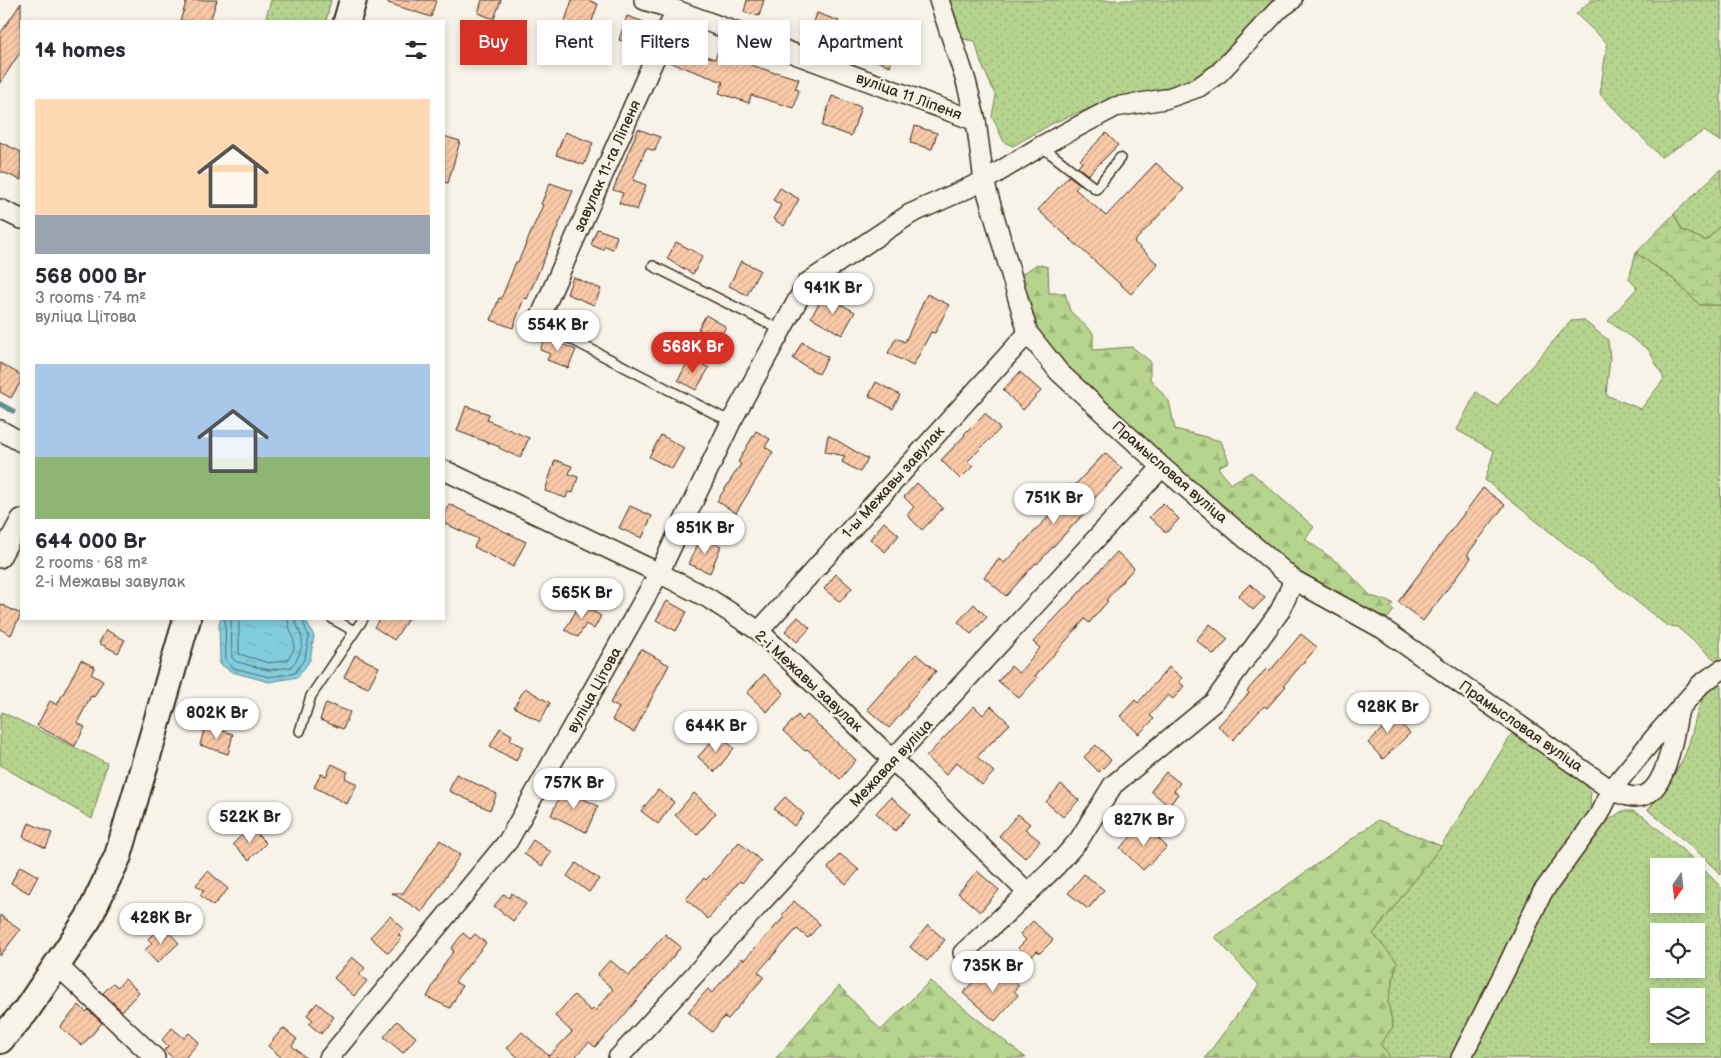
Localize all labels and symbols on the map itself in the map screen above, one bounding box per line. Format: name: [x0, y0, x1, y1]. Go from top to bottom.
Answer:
street label: вуліца 11 Ліпеня: [853, 68, 964, 124]
street label: завулак 11-га Ліпеня: [570, 97, 645, 235]
pin: 941K Br: [787, 272, 879, 315]
pin: 554K Br: [512, 310, 604, 352]
pin: 568K Br: [647, 332, 739, 374]
street label: Прамысловая вуліца: [1108, 417, 1231, 528]
street label: 1-ы Межавы завулак: [838, 422, 949, 543]
pin: 751K Br: [1008, 482, 1100, 525]
pin: 851K Br: [659, 512, 751, 555]
pin: 565K Br: [536, 578, 628, 620]
street label: 2-і Межавы завулак: [751, 626, 867, 736]
street label: вуліца Цітова: [563, 644, 626, 736]
street label: Прамысловая вуліца: [1455, 677, 1586, 776]
pin: 928K Br: [1342, 692, 1434, 734]
pin: 802K Br: [171, 698, 263, 740]
pin: 644K Br: [670, 710, 762, 753]
street label: Межавая вуліца: [846, 715, 937, 811]
pin: 757K Br: [528, 768, 620, 810]
pin: 522K Br: [204, 802, 296, 844]
pin: 827K Br: [1098, 804, 1190, 847]
north arrow: [1650, 858, 1705, 912]
pin: 428K Br: [115, 902, 207, 945]
pin: 735K Br: [947, 950, 1039, 993]

